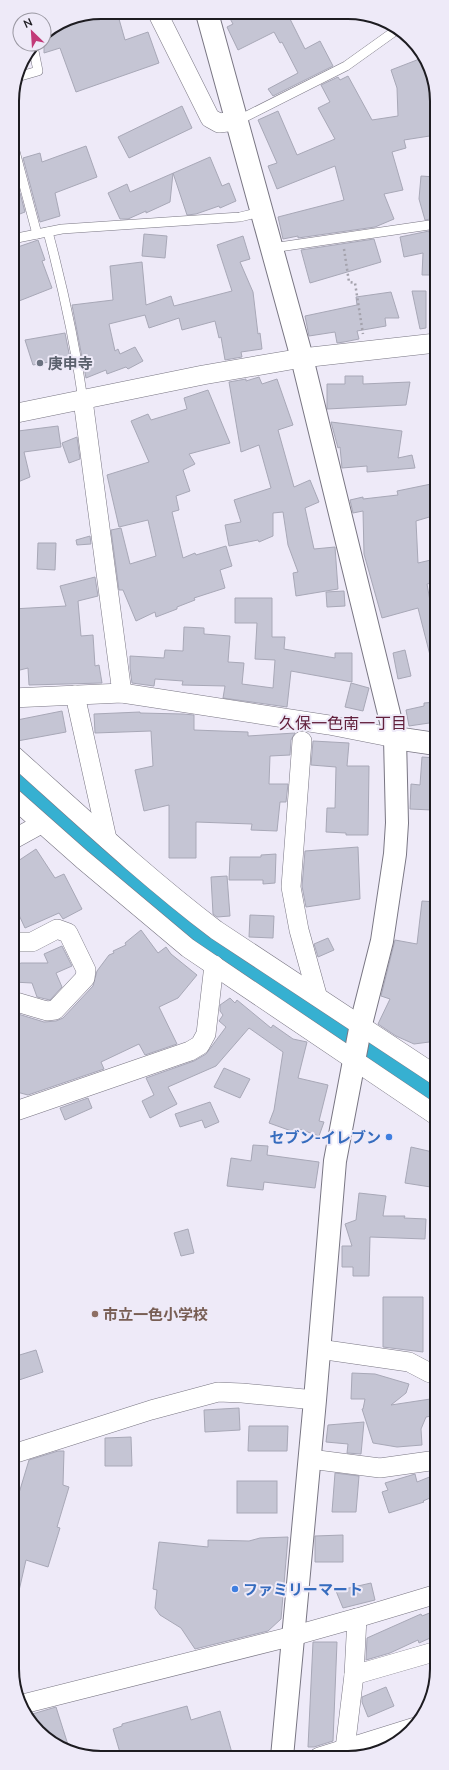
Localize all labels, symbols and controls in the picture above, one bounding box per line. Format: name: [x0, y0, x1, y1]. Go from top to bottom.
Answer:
north arrow: [12, 12, 52, 52]
text: N: [21, 15, 34, 31]
place label: 庚申寺: [48, 354, 93, 373]
marker: 庚申寺: [35, 358, 45, 368]
district label: 久保一色南一丁目: [279, 713, 407, 733]
place label: セブン-イレブン: [269, 1128, 381, 1147]
marker: セブン-イレブン: [384, 1132, 394, 1142]
place label: 市立一色小学校: [103, 1305, 208, 1324]
marker: 市立一色小学校: [90, 1309, 100, 1319]
place label: ファミリーマート: [243, 1580, 363, 1599]
marker: ファミリーマート: [230, 1584, 240, 1594]

